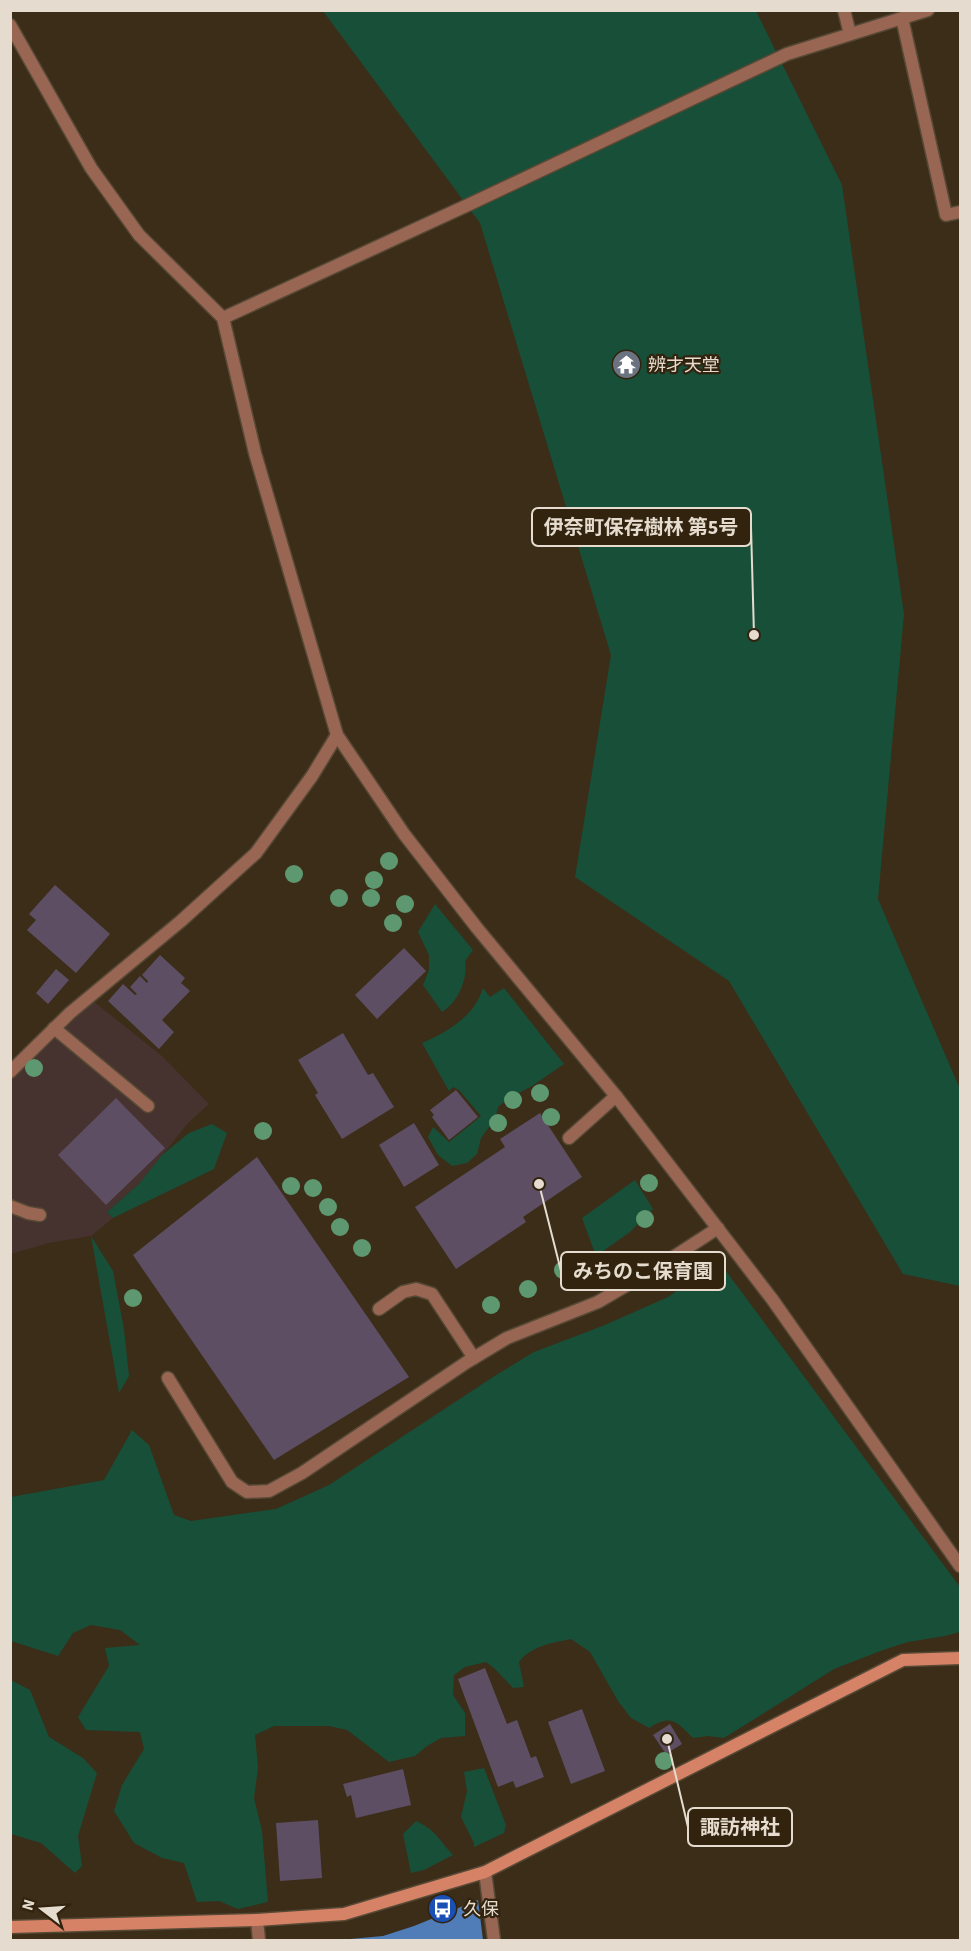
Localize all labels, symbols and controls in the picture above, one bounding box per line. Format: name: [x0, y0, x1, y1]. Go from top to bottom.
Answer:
temple icon: 辨才天堂: [611, 349, 643, 381]
place label: 辨才天堂: [648, 353, 720, 378]
callout: 伊奈町保存樹林 第5号: [532, 508, 751, 546]
text: 伊奈町保存樹林 第5号: [544, 514, 738, 542]
callout: みちのこ保育園: [561, 1252, 725, 1290]
text: みちのこ保育園: [573, 1258, 713, 1286]
callout: 諏訪神社: [688, 1808, 792, 1846]
text: 諏訪神社: [700, 1814, 780, 1842]
north arrow: [12, 1879, 72, 1939]
bus stop icon: 久保: [426, 1893, 458, 1925]
text: N: [17, 1897, 41, 1913]
place label: 久保: [463, 1897, 499, 1922]

